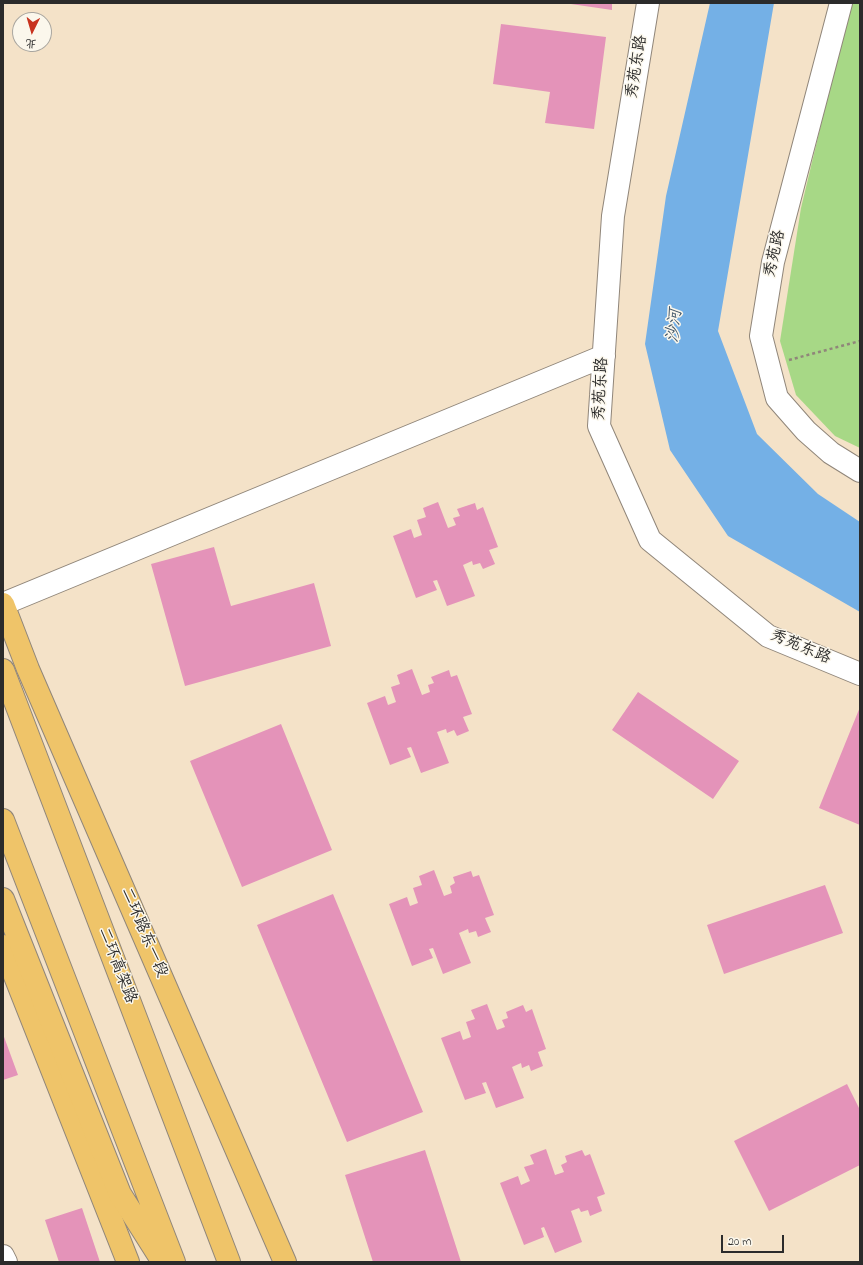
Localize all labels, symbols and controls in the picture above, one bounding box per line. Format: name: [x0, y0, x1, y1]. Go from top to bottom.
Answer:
north arrow: [12, 12, 52, 52]
street label: 秀苑东路: [624, 34, 652, 100]
text: 北: [25, 35, 37, 51]
street label: 秀苑路: [761, 228, 791, 280]
water label: 沙河: [664, 308, 688, 344]
street label: 秀苑东路: [591, 357, 613, 421]
street label: 秀苑东路: [767, 627, 833, 669]
street label: 二环路东一段: [115, 885, 171, 981]
street label: 二环高架路: [93, 925, 139, 1007]
scale bar: [723, 1227, 786, 1253]
text: 20 m: [728, 1233, 751, 1251]

